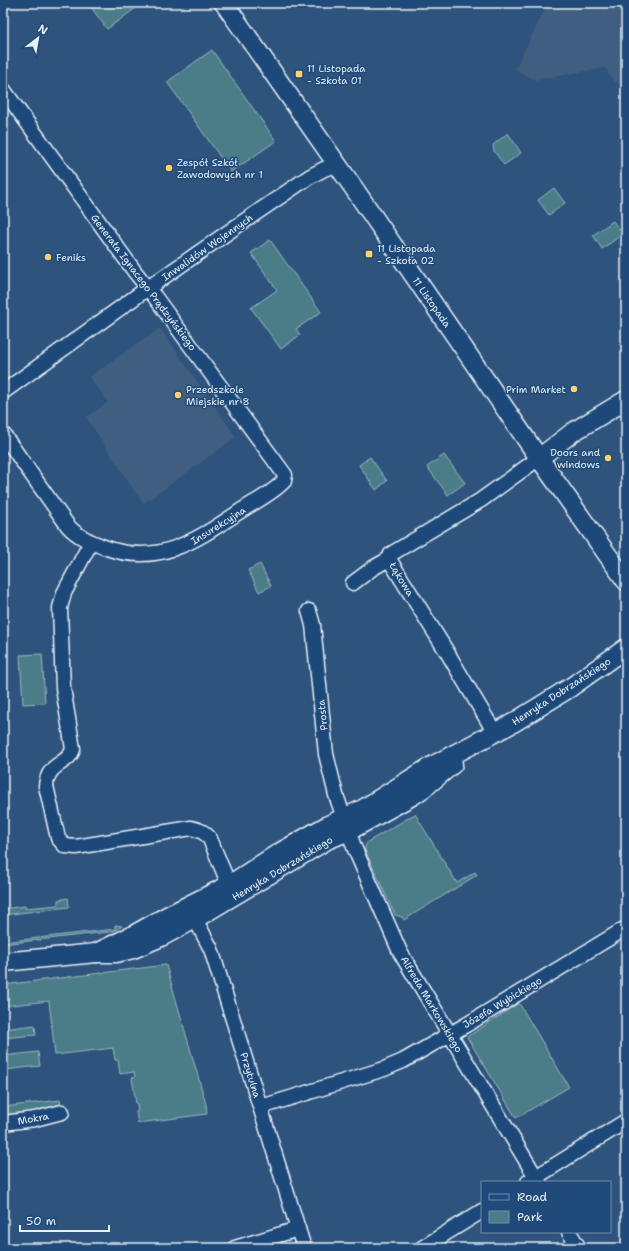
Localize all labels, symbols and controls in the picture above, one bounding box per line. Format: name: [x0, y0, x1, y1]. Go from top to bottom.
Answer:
north arrow: [18, 18, 58, 58]
text: N: [35, 21, 51, 39]
place label: 11 Listopada - Szkoła 01: [307, 62, 366, 87]
marker: 11 Listopada - Szkoła 01: [294, 69, 304, 79]
place label: Zespół Szkół Zawodowych nr 1: [177, 156, 263, 181]
marker: Zespół Szkół Zawodowych nr 1: [164, 163, 174, 173]
street label: Inwalidów Wojennych: [159, 211, 255, 284]
street label: Generała Ignacego Prądzyńskiego: [88, 212, 199, 353]
place label: 11 Listopada - Szkoła 02: [377, 242, 436, 267]
marker: 11 Listopada - Szkoła 02: [364, 249, 374, 259]
place label: Feniks: [56, 251, 86, 264]
marker: Feniks: [43, 252, 53, 262]
street label: 11 Listopada: [409, 275, 454, 331]
place label: Przedszkole Miejskie nr 8: [186, 383, 250, 408]
place label: Prim Market: [506, 383, 566, 396]
marker: Prim Market: [569, 384, 579, 394]
marker: Przedszkole Miejskie nr 8: [173, 390, 183, 400]
place label: Doors and windows: [550, 446, 601, 471]
marker: Doors and windows: [603, 453, 613, 463]
street label: Insurekcyjna: [188, 503, 249, 547]
street label: Łąkowa: [386, 559, 417, 599]
street label: Henryka Dobrzańskiego: [509, 655, 613, 728]
street label: Prosta: [314, 698, 331, 731]
street label: Henryka Dobrzańskiego: [229, 833, 335, 904]
street label: Alfreda Markowskiego: [398, 954, 465, 1055]
street label: Józefa Wybickiego: [460, 974, 544, 1031]
street label: Przytulna: [237, 1051, 264, 1100]
street label: Mokra: [17, 1109, 50, 1128]
legend: [481, 1181, 611, 1233]
text: Road: [517, 1189, 548, 1205]
scale bar: [20, 1207, 109, 1233]
text: Park: [517, 1209, 543, 1225]
text: 50 m: [26, 1213, 56, 1229]

